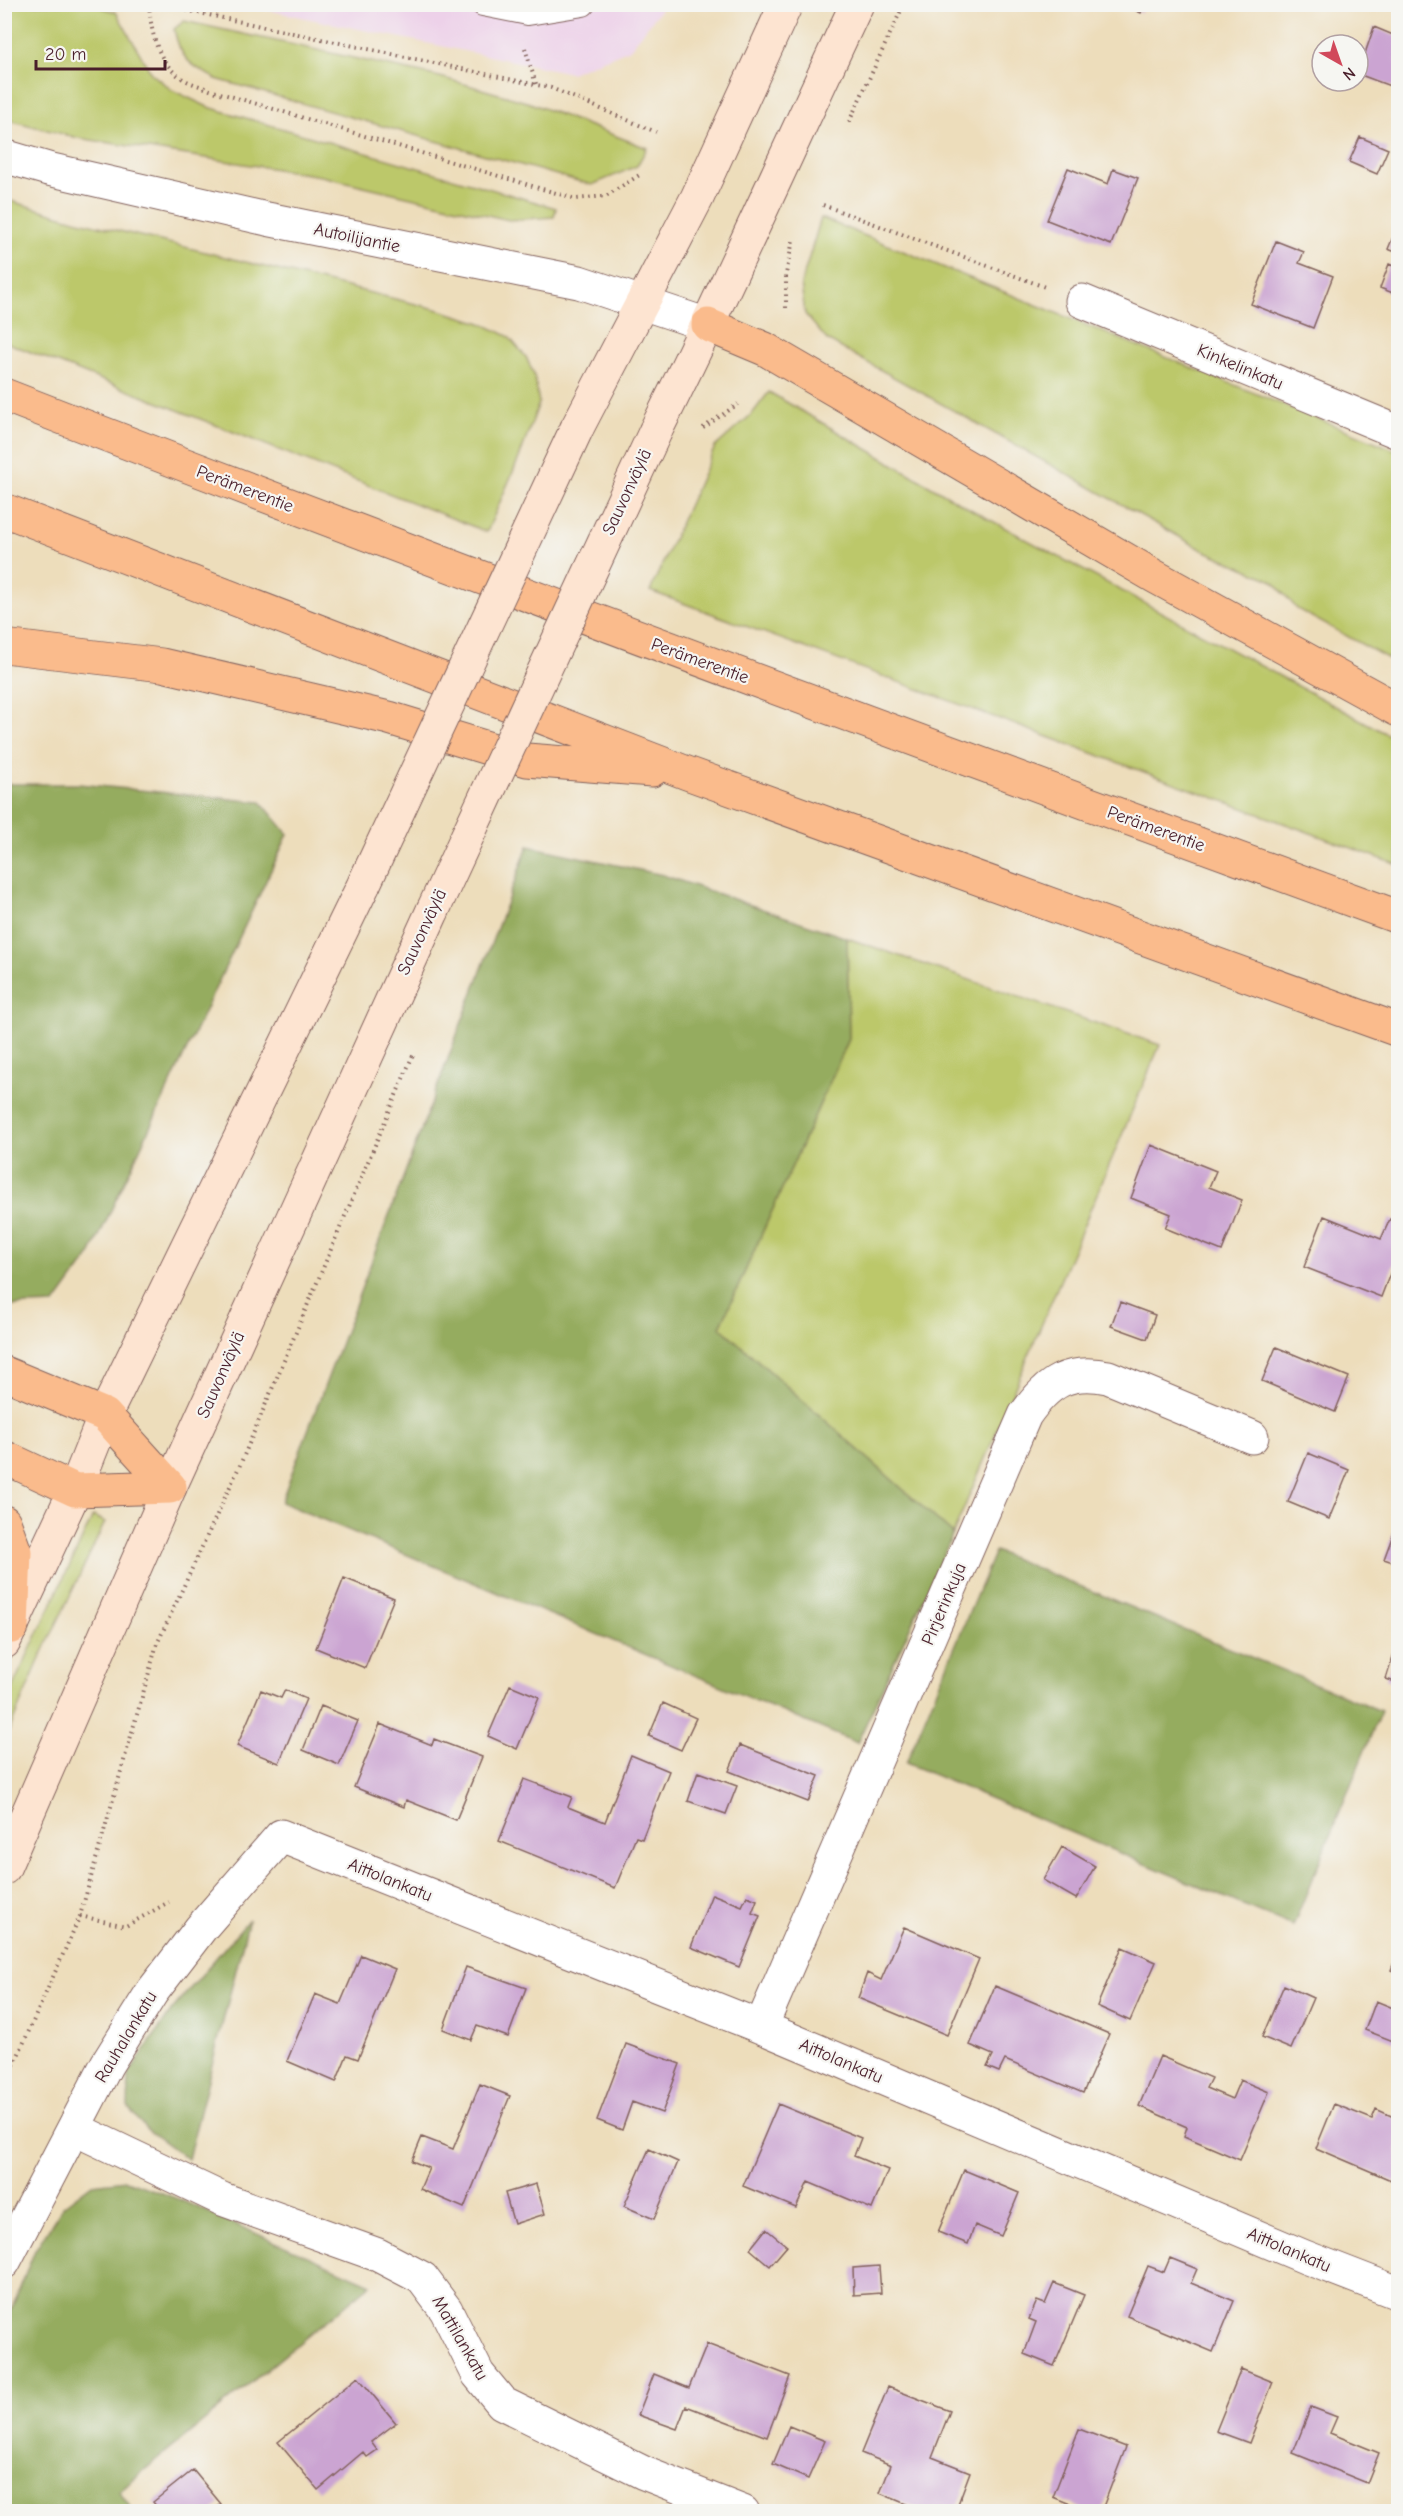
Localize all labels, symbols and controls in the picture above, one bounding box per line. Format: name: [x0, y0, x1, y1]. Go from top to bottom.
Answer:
scale bar: [36, 33, 165, 71]
north arrow: [1310, 33, 1370, 93]
text: 20 m: [45, 44, 86, 65]
text: N: [1339, 63, 1359, 84]
street label: Autoilijantie: [312, 219, 402, 257]
street label: Kinkelinkatu: [1194, 339, 1286, 395]
street label: Sauvonväylä: [598, 446, 656, 538]
street label: Perämerentie: [194, 461, 296, 517]
street label: Perämerentie: [648, 634, 752, 688]
street label: Perämerentie: [1104, 802, 1208, 856]
street label: Sauvonväylä: [393, 886, 451, 978]
street label: Sauvonväylä: [193, 1328, 249, 1422]
street label: Pirjerinkuja: [917, 1560, 971, 1648]
street label: Aittolankatu: [345, 1854, 435, 1906]
street label: Rauhalankatu: [90, 1987, 162, 2087]
street label: Aittolankatu: [796, 2034, 886, 2088]
street label: Aittolankatu: [1244, 2223, 1334, 2277]
street label: Mattilankatu: [427, 2292, 493, 2384]

